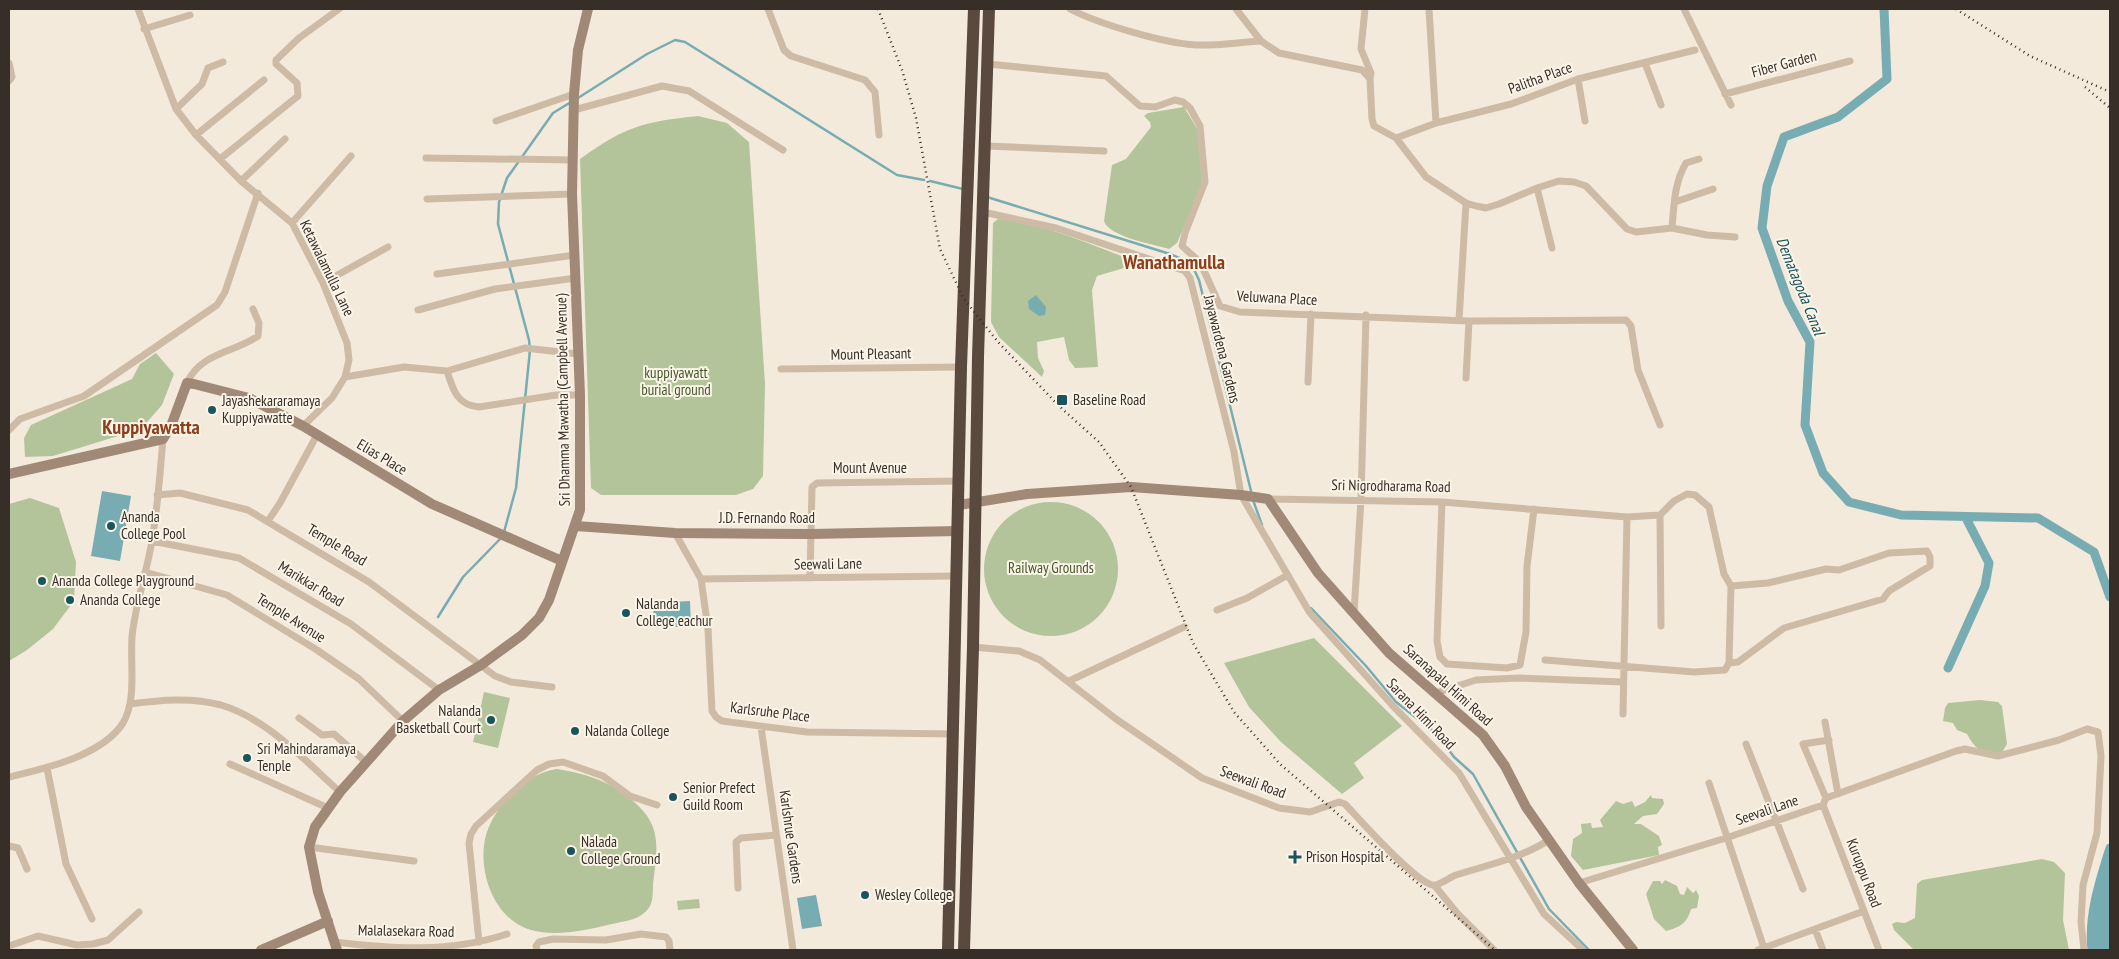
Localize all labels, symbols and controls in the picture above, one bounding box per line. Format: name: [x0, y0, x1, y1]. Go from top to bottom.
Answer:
street label: Fiber Garden: [1749, 46, 1818, 81]
street label: Palitha Place: [1505, 57, 1574, 98]
street label: Ketawalamulla Lane: [296, 217, 359, 319]
water label: Dematagoda Canal: [1772, 234, 1830, 339]
district label: Wanathamulla: [1122, 249, 1225, 275]
street label: Veluwana Place: [1235, 286, 1318, 309]
street label: Jayawardena Gardens: [1200, 292, 1245, 405]
street label: Sri Dhamma Mawatha (Campbell Avenue): [551, 293, 574, 507]
street label: Mount Pleasant: [830, 343, 911, 364]
park label: kuppiyawatt burial ground: [641, 363, 711, 399]
place label: Baseline Road: [1073, 390, 1146, 409]
place label: Jayashekararamaya Kuppiyawatte: [221, 391, 321, 427]
marker: Baseline Road: [1055, 393, 1069, 407]
marker: Jayashekararamaya Kuppiyawatte: [206, 404, 218, 416]
district label: Kuppiyawatta: [102, 414, 200, 440]
street label: Elias Place: [354, 434, 411, 479]
street label: Mount Avenue: [833, 458, 907, 477]
street label: Sri Nigrodharama Road: [1331, 475, 1451, 496]
place label: Ananda College Pool: [121, 507, 186, 543]
street label: J.D. Fernando Road: [718, 508, 815, 527]
street label: Temple Road: [304, 519, 370, 570]
marker: Ananda College Pool: [105, 520, 117, 532]
street label: Seewali Lane: [794, 553, 862, 574]
street label: Marikkar Road: [275, 557, 348, 611]
park label: Railway Grounds: [1008, 558, 1094, 577]
place label: Ananda College Playground: [52, 571, 194, 590]
marker: Ananda College Playground: [36, 575, 48, 587]
street label: Temple Avenue: [253, 589, 329, 646]
place label: Ananda College: [80, 590, 161, 609]
marker: Ananda College: [64, 594, 76, 606]
place label: Nalanda College eachur: [636, 594, 713, 630]
marker: Nalanda College eachur: [620, 607, 632, 619]
street label: Saranapala Himi Road: [1400, 640, 1497, 730]
street label: Sarana Himi Road: [1383, 674, 1460, 753]
street label: Karlsruhe Place: [729, 697, 811, 726]
place label: Nalanda Basketball Court: [396, 701, 481, 737]
marker: Nalanda Basketball Court: [485, 714, 497, 726]
place label: Nalanda College: [585, 721, 670, 740]
marker: Nalanda College: [569, 725, 581, 737]
place label: Sri Mahindaramaya Tenple: [257, 739, 356, 775]
marker: Sri Mahindaramaya Tenple: [241, 752, 253, 764]
street label: Seewali Road: [1218, 761, 1289, 802]
place label: Senior Prefect Guild Room: [683, 778, 755, 814]
street label: Karlshrue Gardens: [776, 789, 807, 885]
street label: Seevali Lane: [1733, 790, 1801, 829]
marker: Senior Prefect Guild Room: [667, 791, 679, 803]
place label: Nalada College Ground: [581, 832, 660, 868]
street label: Kuruppu Road: [1843, 836, 1886, 910]
marker: Nalada College Ground: [565, 845, 577, 857]
place label: Prison Hospital: [1306, 847, 1385, 866]
marker: Prison Hospital: [1288, 850, 1302, 864]
place label: Wesley College: [875, 885, 952, 904]
marker: Wesley College: [859, 889, 871, 901]
street label: Malalasekara Road: [358, 920, 454, 941]

